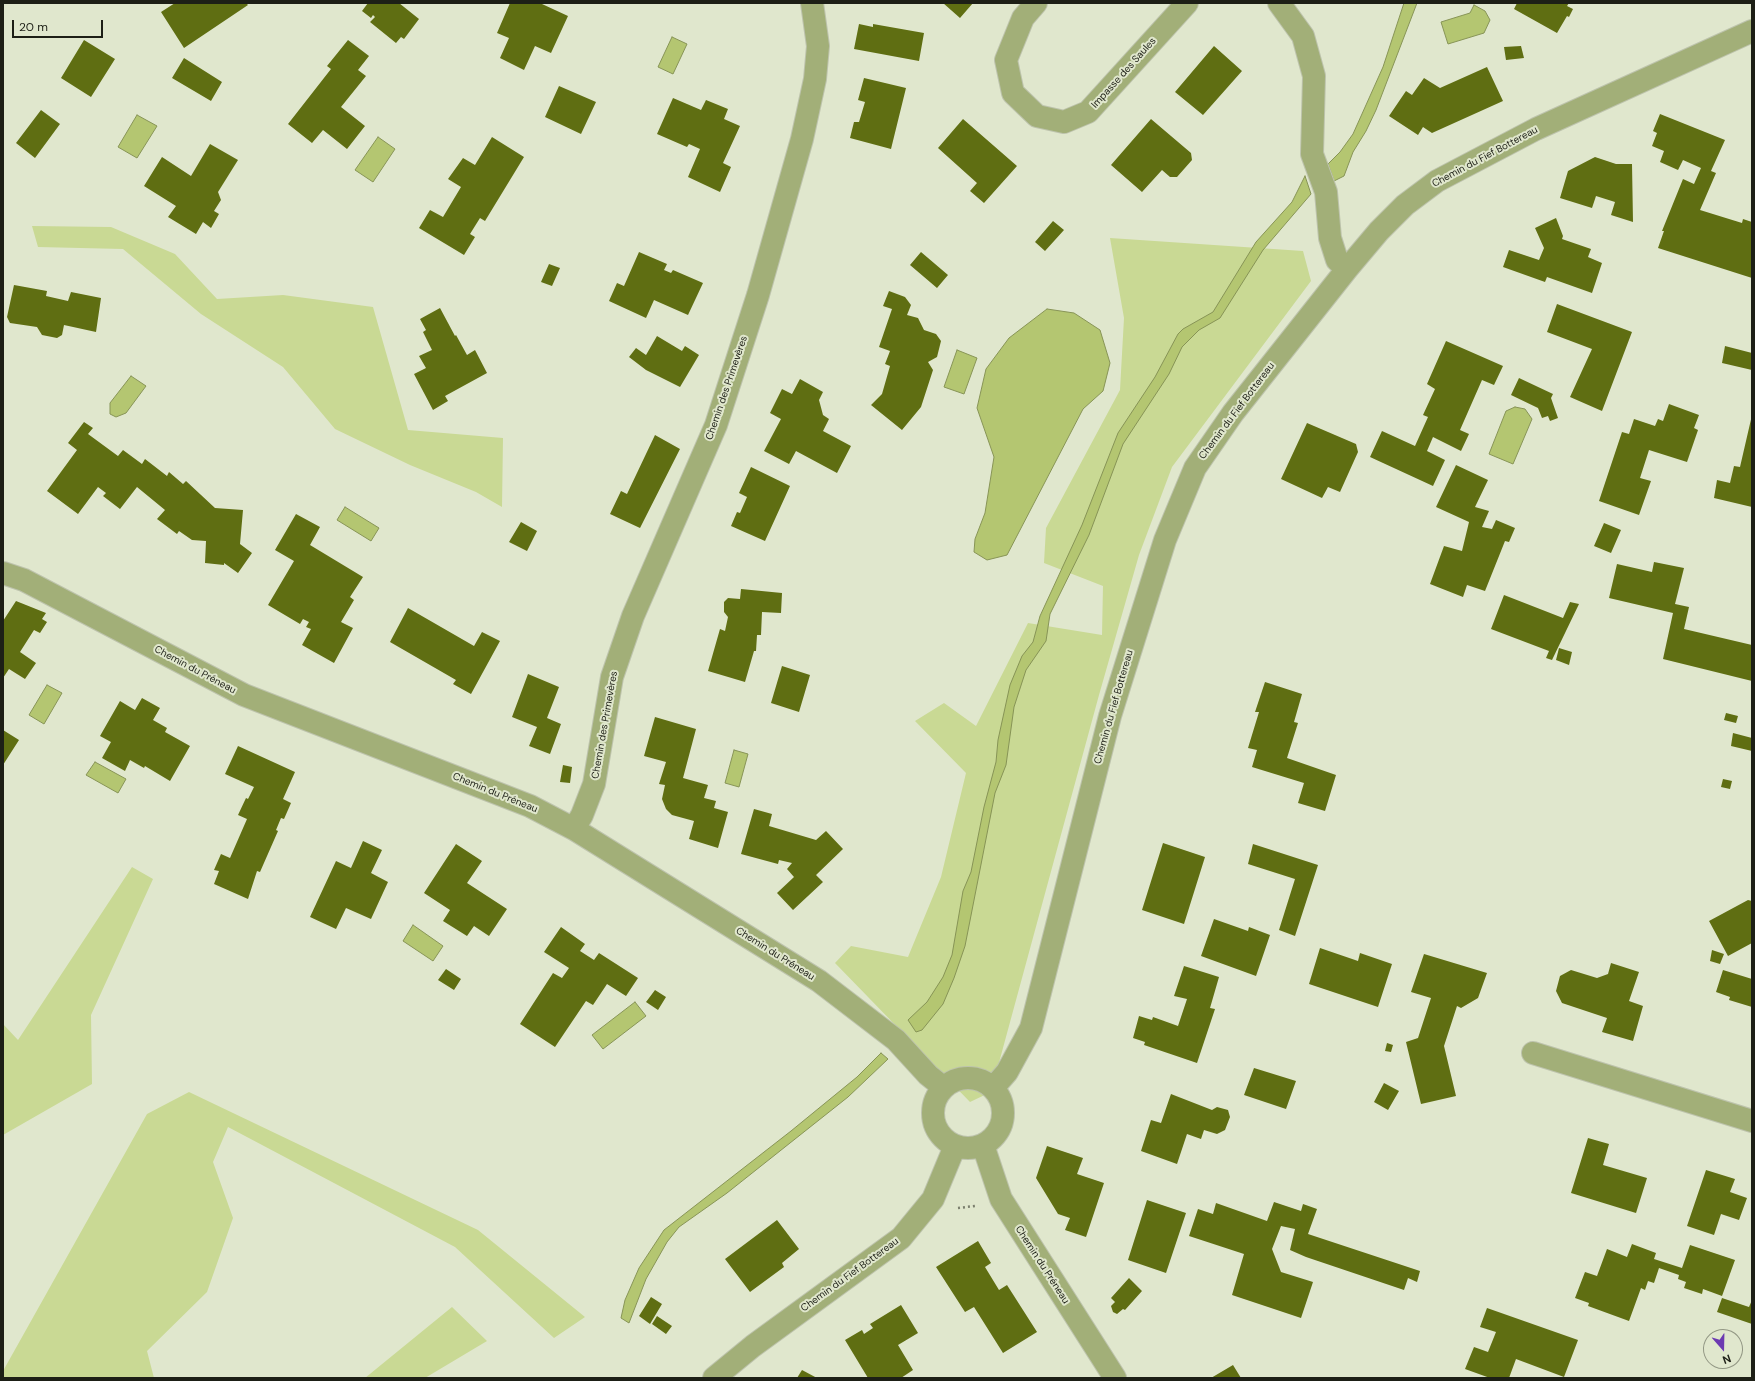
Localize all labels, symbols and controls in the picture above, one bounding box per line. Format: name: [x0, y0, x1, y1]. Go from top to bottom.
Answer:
scale bar: [14, 12, 105, 38]
text: 20 m: [19, 19, 48, 35]
street label: Impasse des Saules: [1089, 35, 1159, 111]
street label: Chemin du Fief Bottereau: [1430, 124, 1540, 190]
street label: Chemin des Primevères: [704, 334, 750, 442]
street label: Chemin du Fief Bottereau: [1197, 360, 1277, 462]
street label: Chemin du Préneau: [152, 643, 238, 697]
street label: Chemin du Fief Bottereau: [1092, 649, 1136, 765]
street label: Chemin des Primevères: [590, 670, 620, 780]
street label: Chemin du Préneau: [451, 770, 539, 816]
street label: Chemin du Préneau: [733, 925, 817, 983]
street label: Chemin du Préneau: [1012, 1224, 1072, 1306]
street label: Chemin du Fief Bottereau: [799, 1235, 901, 1315]
north arrow: [1703, 1329, 1743, 1369]
text: N: [1721, 1351, 1733, 1367]

